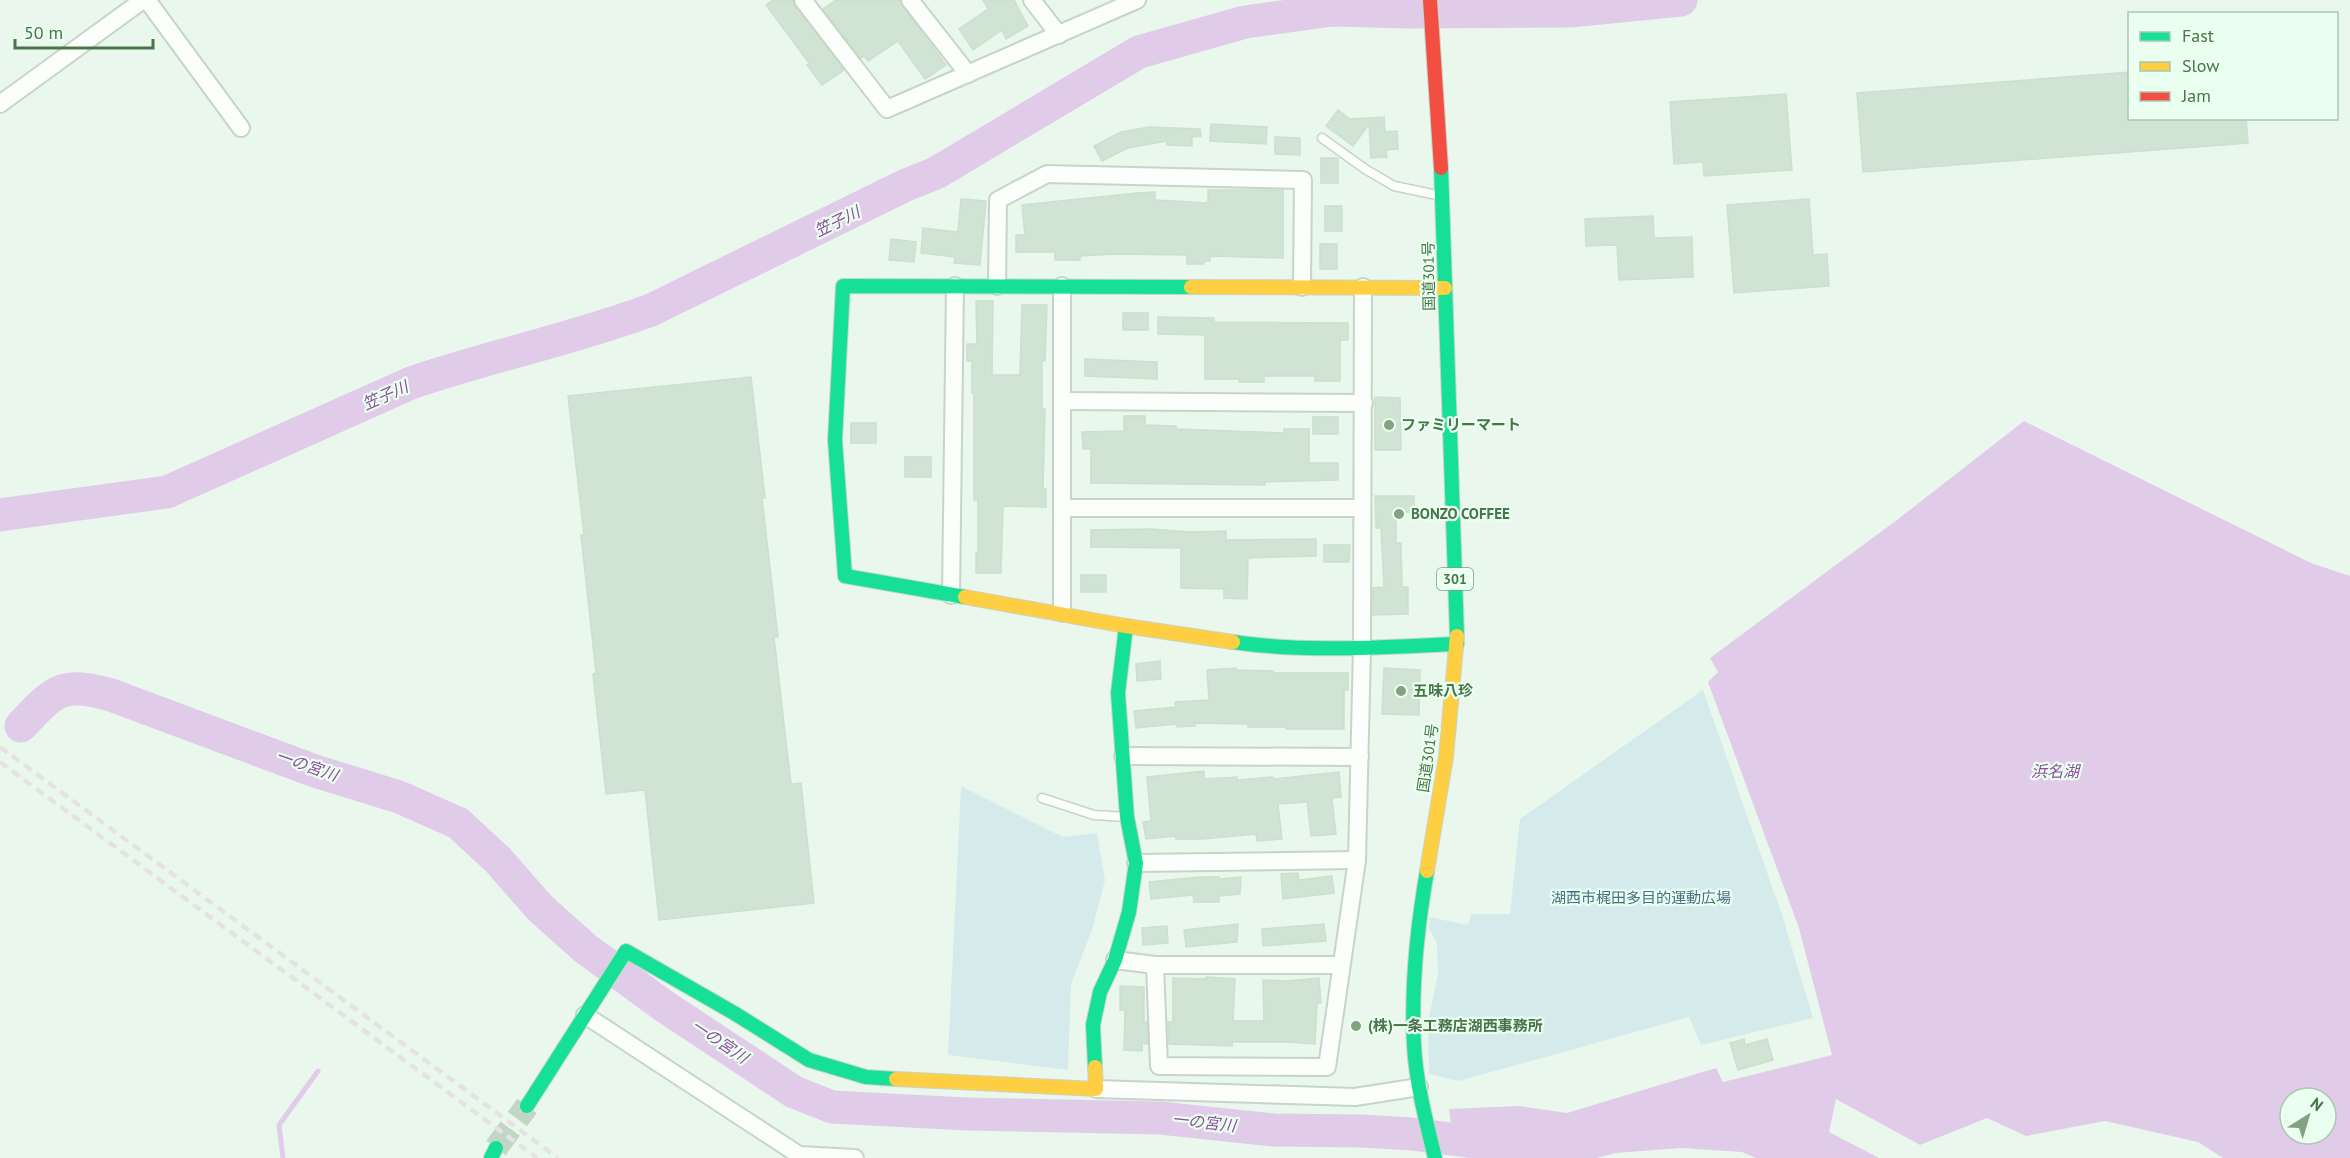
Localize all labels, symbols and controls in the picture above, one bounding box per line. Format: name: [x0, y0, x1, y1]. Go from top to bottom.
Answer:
scale bar: [15, 12, 153, 50]
legend: [2128, 12, 2338, 120]
text: 50 m: [24, 21, 63, 44]
text: Fast: [2182, 24, 2214, 47]
text: Slow: [2182, 54, 2220, 77]
text: Jam: [2181, 84, 2211, 107]
water label: 笠子川: [811, 201, 865, 241]
street label: 国道301号: [1418, 241, 1439, 311]
water label: 笠子川: [359, 375, 413, 414]
place label: ファミリーマート: [1401, 415, 1521, 434]
marker: ファミリーマート: [1382, 418, 1396, 432]
place label: BONZO COFFEE: [1411, 504, 1510, 523]
marker: BONZO COFFEE: [1392, 507, 1406, 521]
road number: 301: [1437, 568, 1473, 590]
place label: 五味八珍: [1413, 681, 1473, 700]
marker: 五味八珍: [1394, 684, 1408, 698]
street label: 国道301号: [1413, 722, 1442, 794]
water label: 一の宮川: [273, 745, 342, 786]
water label: 浜名湖: [2031, 761, 2082, 781]
park label: 湖西市梶田多目的運動広場: [1551, 888, 1731, 907]
water label: 一の宮川: [688, 1015, 754, 1068]
place label: (株)一条工務店湖西事務所: [1368, 1016, 1543, 1035]
marker: (株)一条工務店湖西事務所: [1349, 1019, 1363, 1033]
north arrow: [2278, 1086, 2338, 1146]
text: N: [2307, 1093, 2327, 1115]
water label: 一の宮川: [1171, 1109, 1239, 1135]

